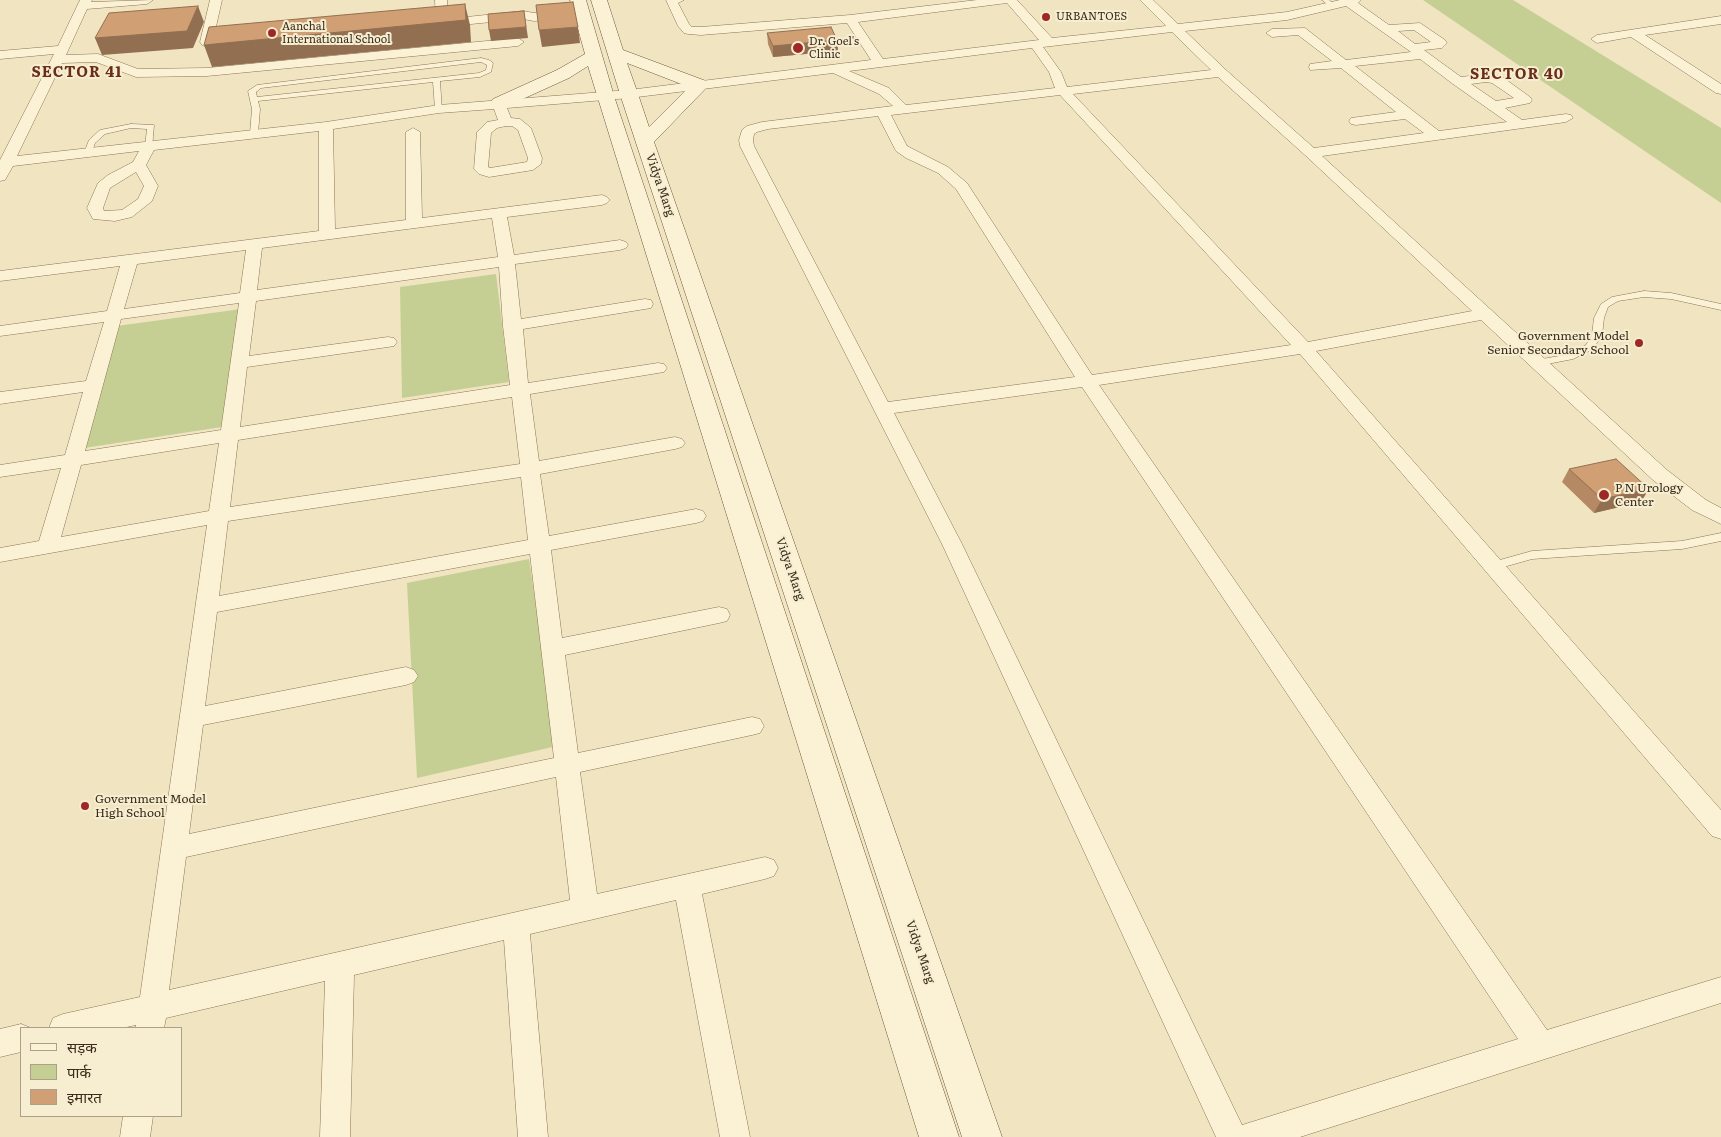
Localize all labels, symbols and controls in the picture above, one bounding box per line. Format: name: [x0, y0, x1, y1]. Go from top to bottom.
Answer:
place label: URBANTOES: [1056, 10, 1127, 24]
marker: URBANTOES: [1040, 11, 1052, 23]
place label: Aanchal International School: [282, 20, 391, 46]
marker: Aanchal International School: [266, 27, 278, 39]
place label: Dr. Goel's Clinic: [809, 35, 859, 61]
marker: Dr. Goel's Clinic: [791, 41, 805, 55]
district label: SECTOR 41: [30, 64, 124, 82]
district label: SECTOR 40: [1469, 66, 1565, 84]
street label: Vidya Marg: [642, 152, 678, 218]
place label: Government Model Senior Secondary School: [1487, 329, 1629, 357]
marker: Government Model Senior Secondary School: [1633, 337, 1645, 349]
place label: P N Urology Center: [1615, 481, 1683, 509]
marker: P N Urology Center: [1597, 488, 1611, 502]
street label: Vidya Marg: [772, 536, 808, 602]
place label: Government Model High School: [95, 792, 206, 820]
marker: Government Model High School: [79, 800, 91, 812]
street label: Vidya Marg: [902, 919, 938, 985]
legend: [20, 1027, 182, 1117]
text: सड़क: [67, 1035, 97, 1058]
text: पार्क: [67, 1060, 91, 1083]
text: इमारत: [67, 1085, 102, 1108]

